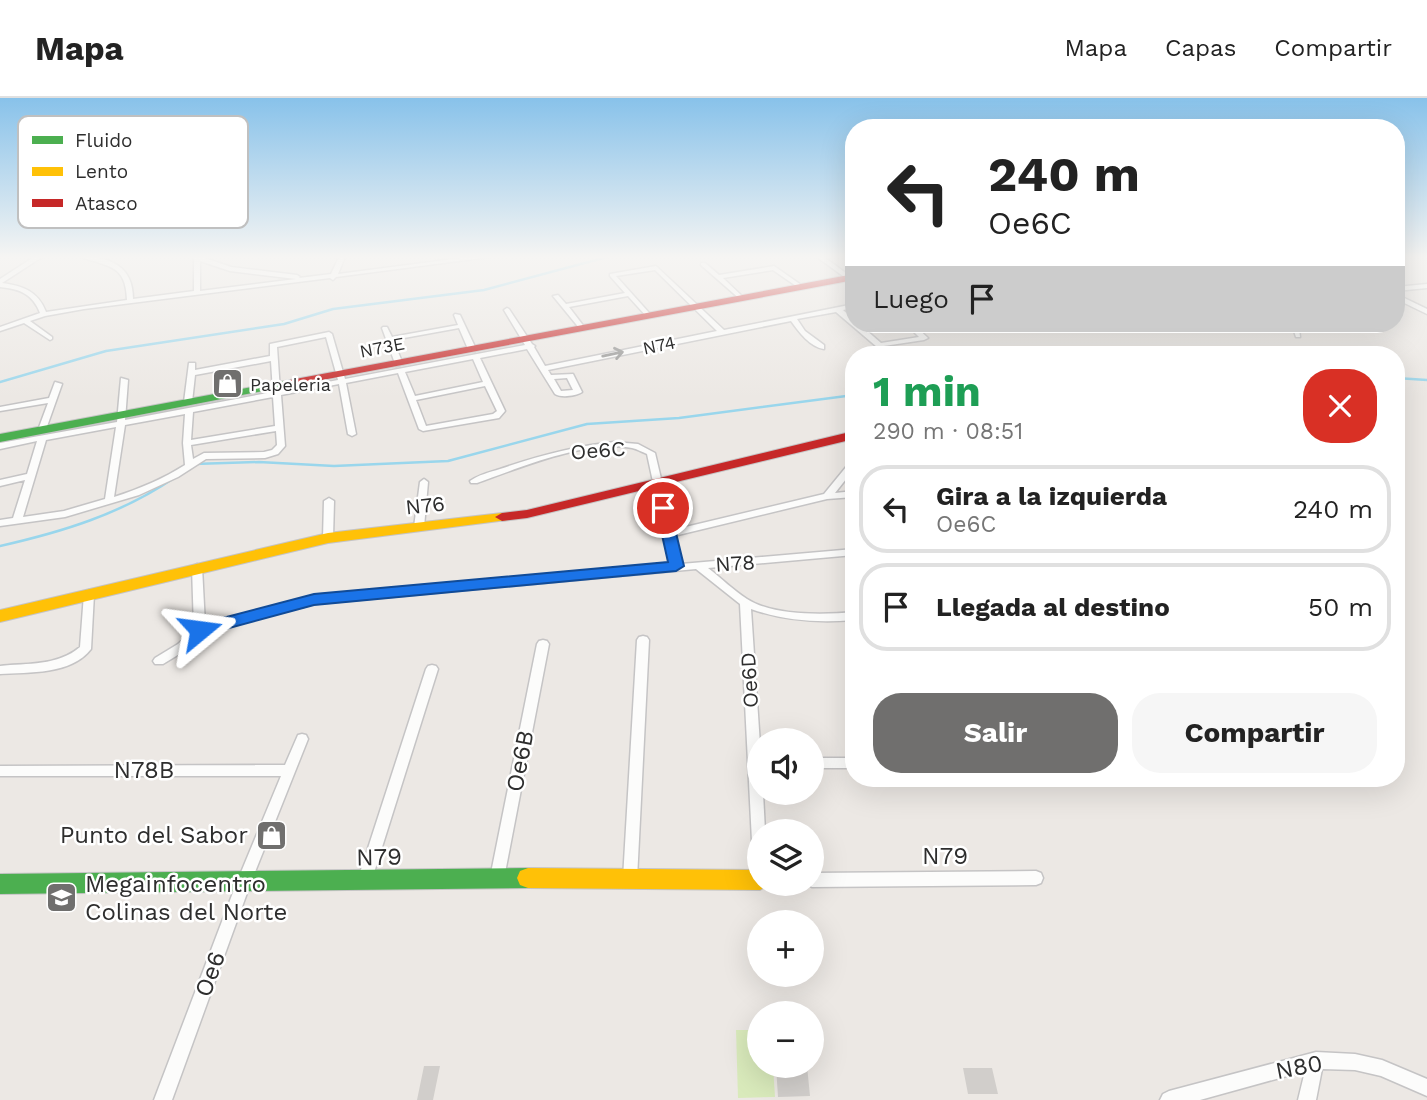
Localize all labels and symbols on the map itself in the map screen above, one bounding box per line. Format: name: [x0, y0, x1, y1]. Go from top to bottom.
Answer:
legend: [18, 116, 248, 228]
text: Fluido: [75, 129, 133, 152]
text: Lento: [75, 160, 128, 183]
text: Atasco: [75, 192, 138, 215]
street label: N74: [641, 331, 677, 359]
street label: N73E: [358, 332, 406, 362]
one-way arrow: [601, 347, 624, 361]
shop icon: Papeleria: [210, 367, 244, 401]
place label: Papeleria: [250, 374, 331, 395]
street label: Oe6C: [570, 436, 626, 464]
pin: [633, 478, 693, 538]
street label: N76: [404, 491, 446, 519]
street label: N78: [714, 549, 756, 577]
position arrow: [163, 593, 237, 667]
street label: Oe6D: [735, 652, 763, 708]
street label: Oe6B: [500, 728, 540, 794]
street label: N78B: [113, 756, 175, 784]
shop icon: Punto del Sabor: [254, 818, 288, 852]
place label: Punto del Sabor: [60, 821, 248, 849]
street label: N79: [922, 842, 968, 870]
street label: N79: [356, 843, 402, 871]
place label: Megainfocentro Colinas del Norte: [85, 870, 287, 926]
school or university icon: Megainfocentro Colinas del Norte: [45, 881, 79, 915]
street label: Oe6: [189, 947, 231, 1001]
street label: N80: [1273, 1049, 1325, 1085]

